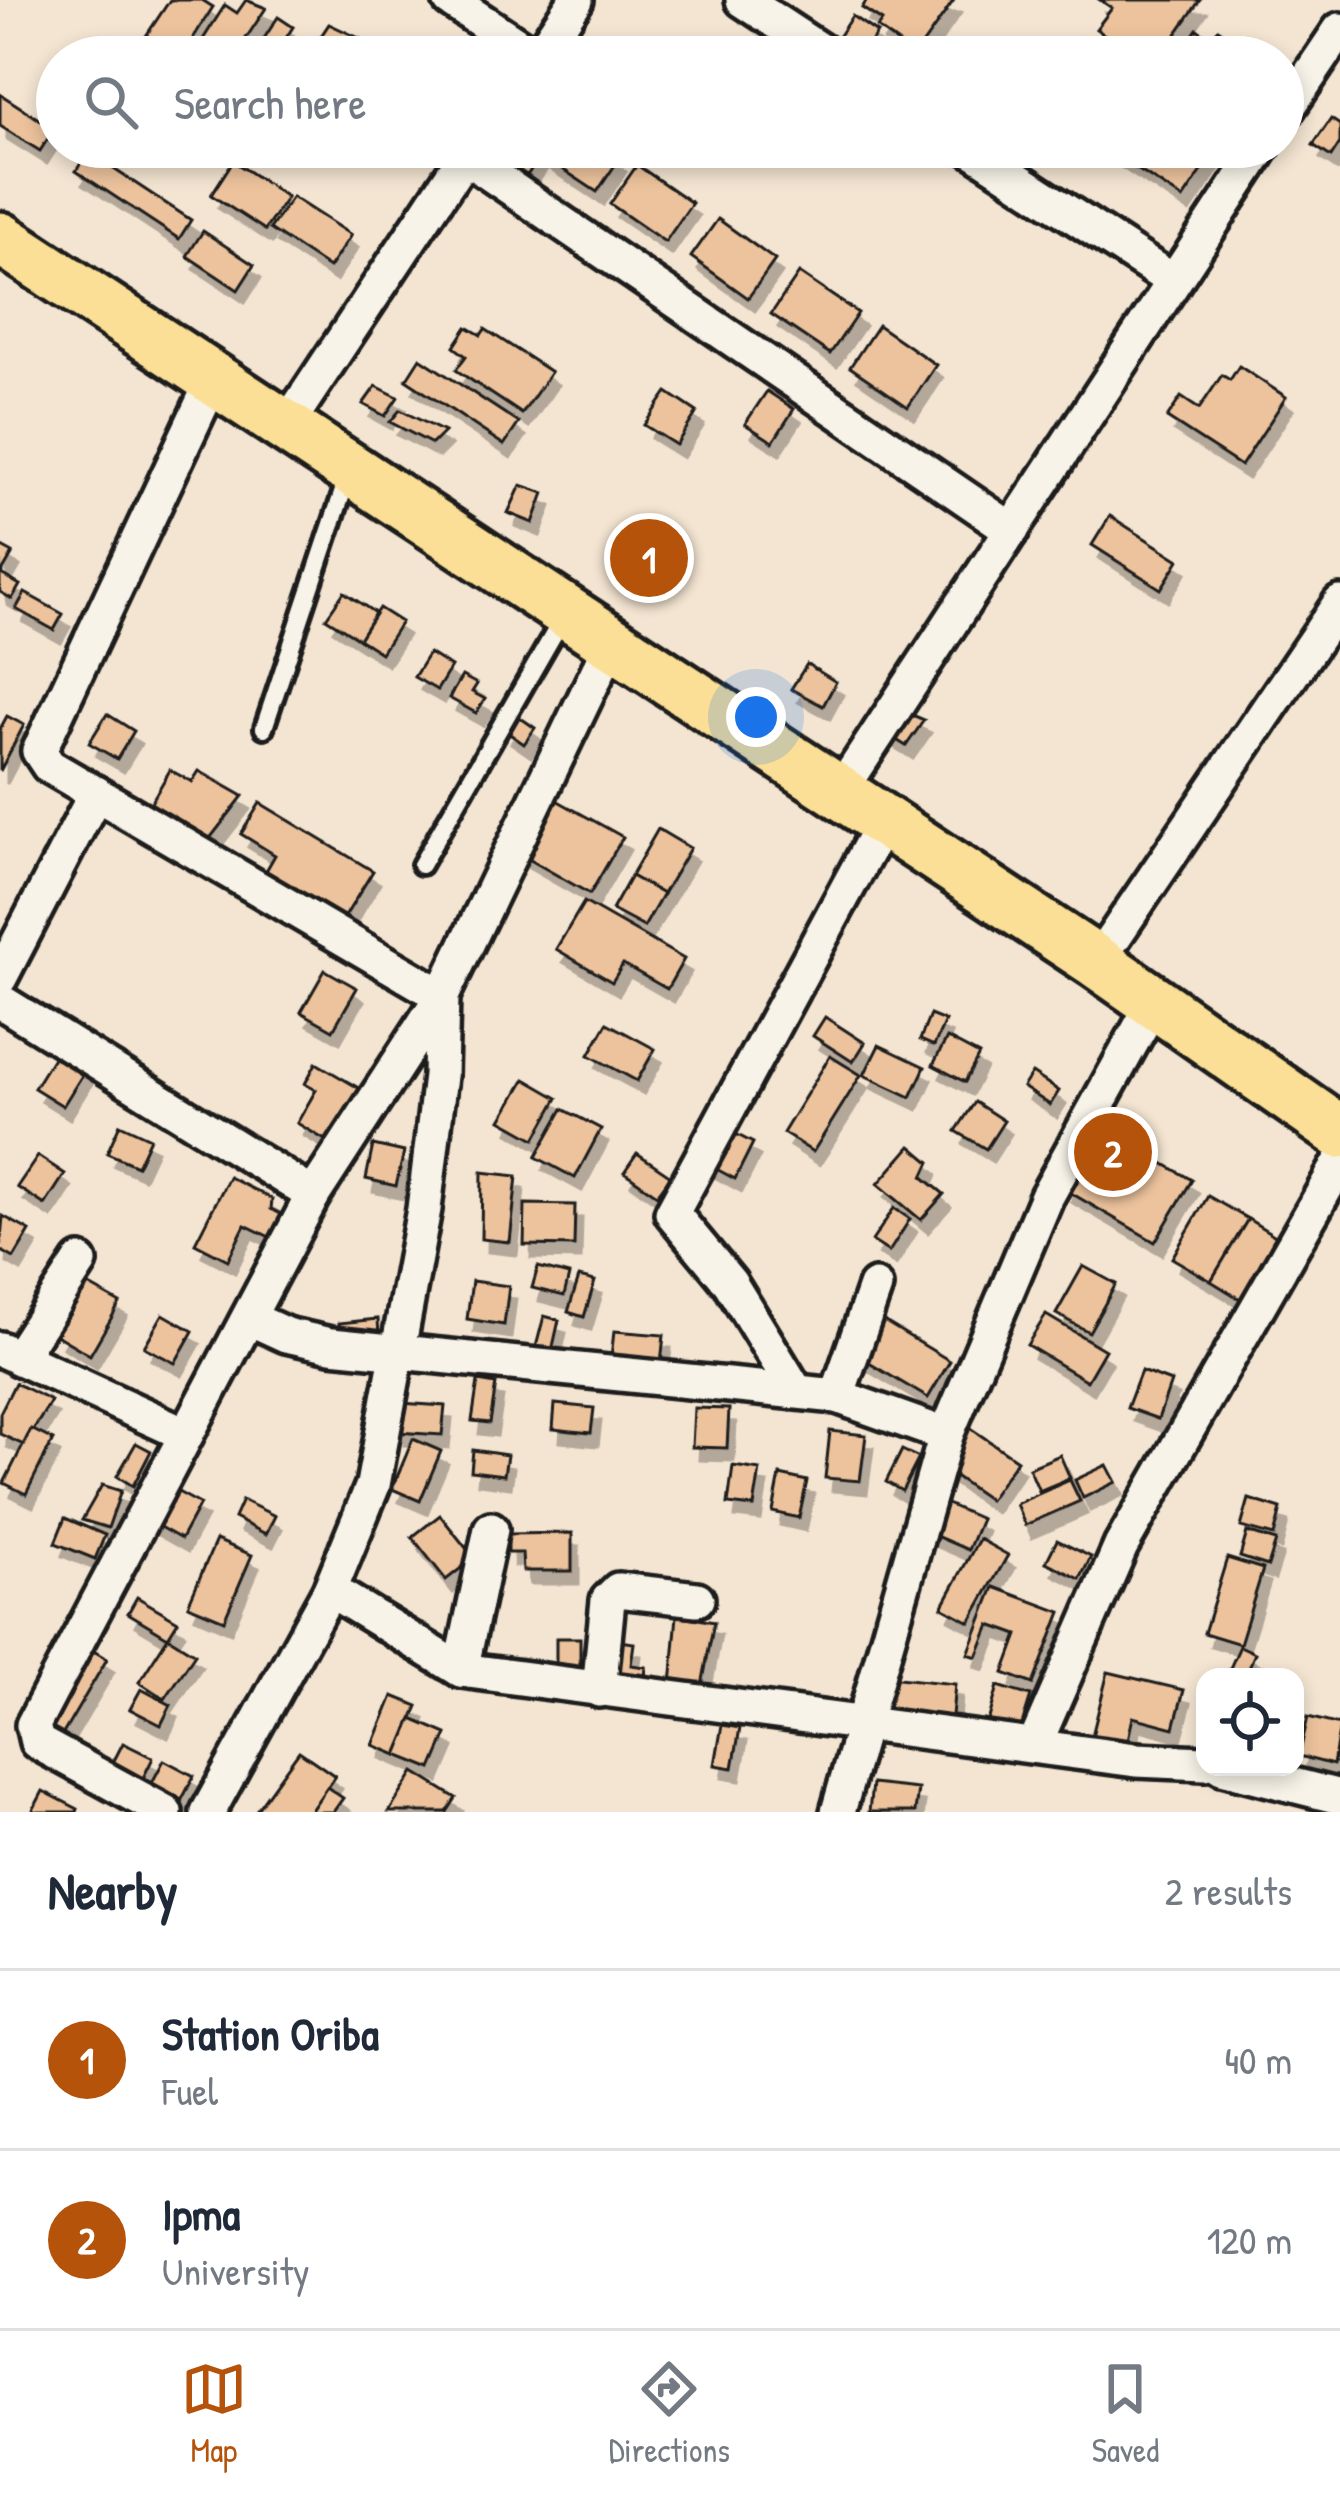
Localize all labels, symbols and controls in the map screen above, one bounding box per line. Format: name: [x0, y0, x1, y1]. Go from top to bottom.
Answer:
search box: [36, 36, 1304, 168]
icon: search: [78, 69, 144, 135]
text: Search here: [174, 72, 366, 133]
pin: 1: [610, 513, 688, 603]
your location: [726, 687, 786, 747]
pin: 2: [1074, 1107, 1152, 1197]
map controls: [1196, 1668, 1304, 1776]
button: locate: [1196, 1668, 1304, 1776]
text: Nearby: [48, 1856, 178, 1925]
text: 2 results: [1165, 1864, 1292, 1917]
text: Station Oriba: [162, 2003, 379, 2064]
text: 1: [80, 2033, 94, 2086]
text: 40 m: [1224, 2033, 1292, 2086]
text: Fuel: [162, 2064, 218, 2117]
text: Ipma: [162, 2183, 240, 2244]
text: 2: [78, 2213, 96, 2266]
text: 120 m: [1207, 2213, 1292, 2266]
text: University: [162, 2244, 310, 2297]
tab: Map: [181, 2356, 247, 2472]
tab: Directions: [609, 2356, 730, 2472]
tab: Saved: [1092, 2356, 1159, 2472]

